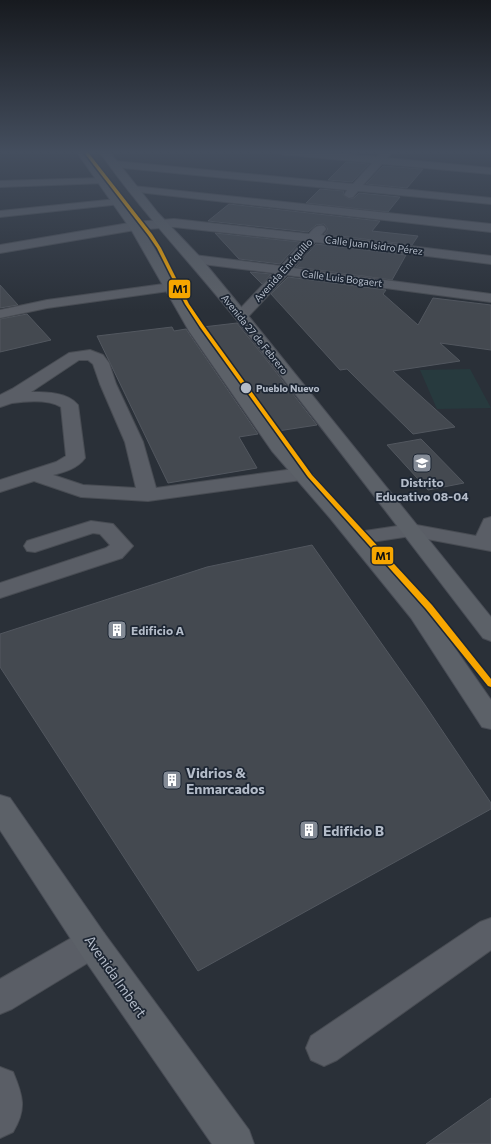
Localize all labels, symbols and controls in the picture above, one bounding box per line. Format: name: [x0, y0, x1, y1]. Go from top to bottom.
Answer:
street label: Calle Juan Isidro Pérez: [324, 233, 424, 257]
street label: Avenida Enriquillo: [251, 236, 315, 304]
street label: Calle Luis Bogaert: [301, 267, 383, 289]
line badge: M1: [168, 279, 191, 299]
text: M1: [172, 282, 188, 295]
street label: Avenida 27 de Febrero: [219, 292, 291, 376]
marker: Pueblo Nuevo: [239, 381, 253, 395]
place label: Pueblo Nuevo: [256, 382, 320, 394]
school or university icon: Distrito Educativo 08-04: [411, 452, 433, 474]
place label: Distrito Educativo 08-04: [375, 475, 469, 503]
line badge: M1: [371, 546, 394, 565]
text: M1: [375, 549, 391, 562]
building icon: Edificio A: [106, 619, 128, 641]
place label: Edificio A: [131, 623, 184, 637]
place label: Vidrios & Enmarcados: [186, 764, 265, 797]
building icon: Vidrios & Enmarcados: [161, 769, 183, 791]
building icon: Edificio B: [298, 819, 320, 841]
place label: Edificio B: [323, 822, 384, 839]
street label: Avenida Imbert: [81, 932, 151, 1021]

